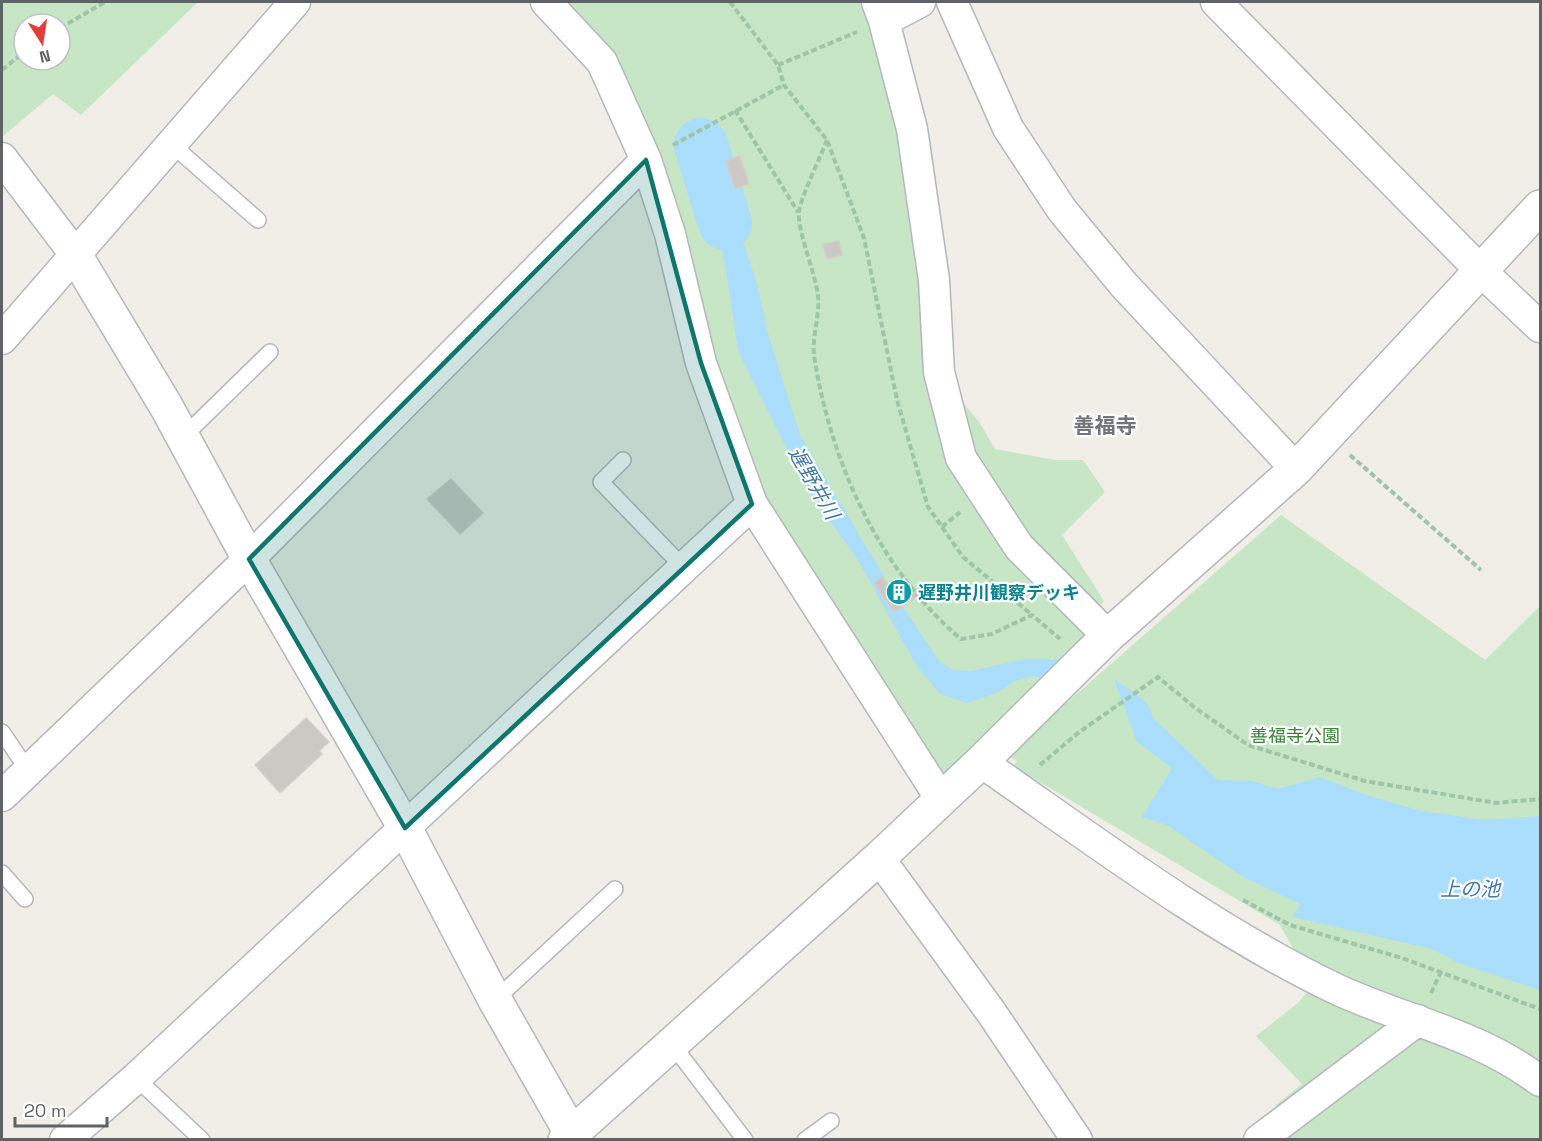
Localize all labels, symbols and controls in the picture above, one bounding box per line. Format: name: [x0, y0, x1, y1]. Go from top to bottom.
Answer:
north arrow: [12, 12, 72, 72]
text: N: [38, 45, 52, 68]
district label: 善福寺: [1074, 412, 1137, 439]
water label: 遅野井川: [783, 442, 846, 526]
building icon: 遅野井川観察デッキ: [884, 577, 914, 607]
place label: 遅野井川観察デッキ: [918, 581, 1080, 604]
park label: 善福寺公園: [1250, 724, 1340, 747]
water label: 上の池: [1440, 876, 1502, 902]
scale bar: [15, 1090, 106, 1128]
text: 20 m: [24, 1099, 67, 1122]

